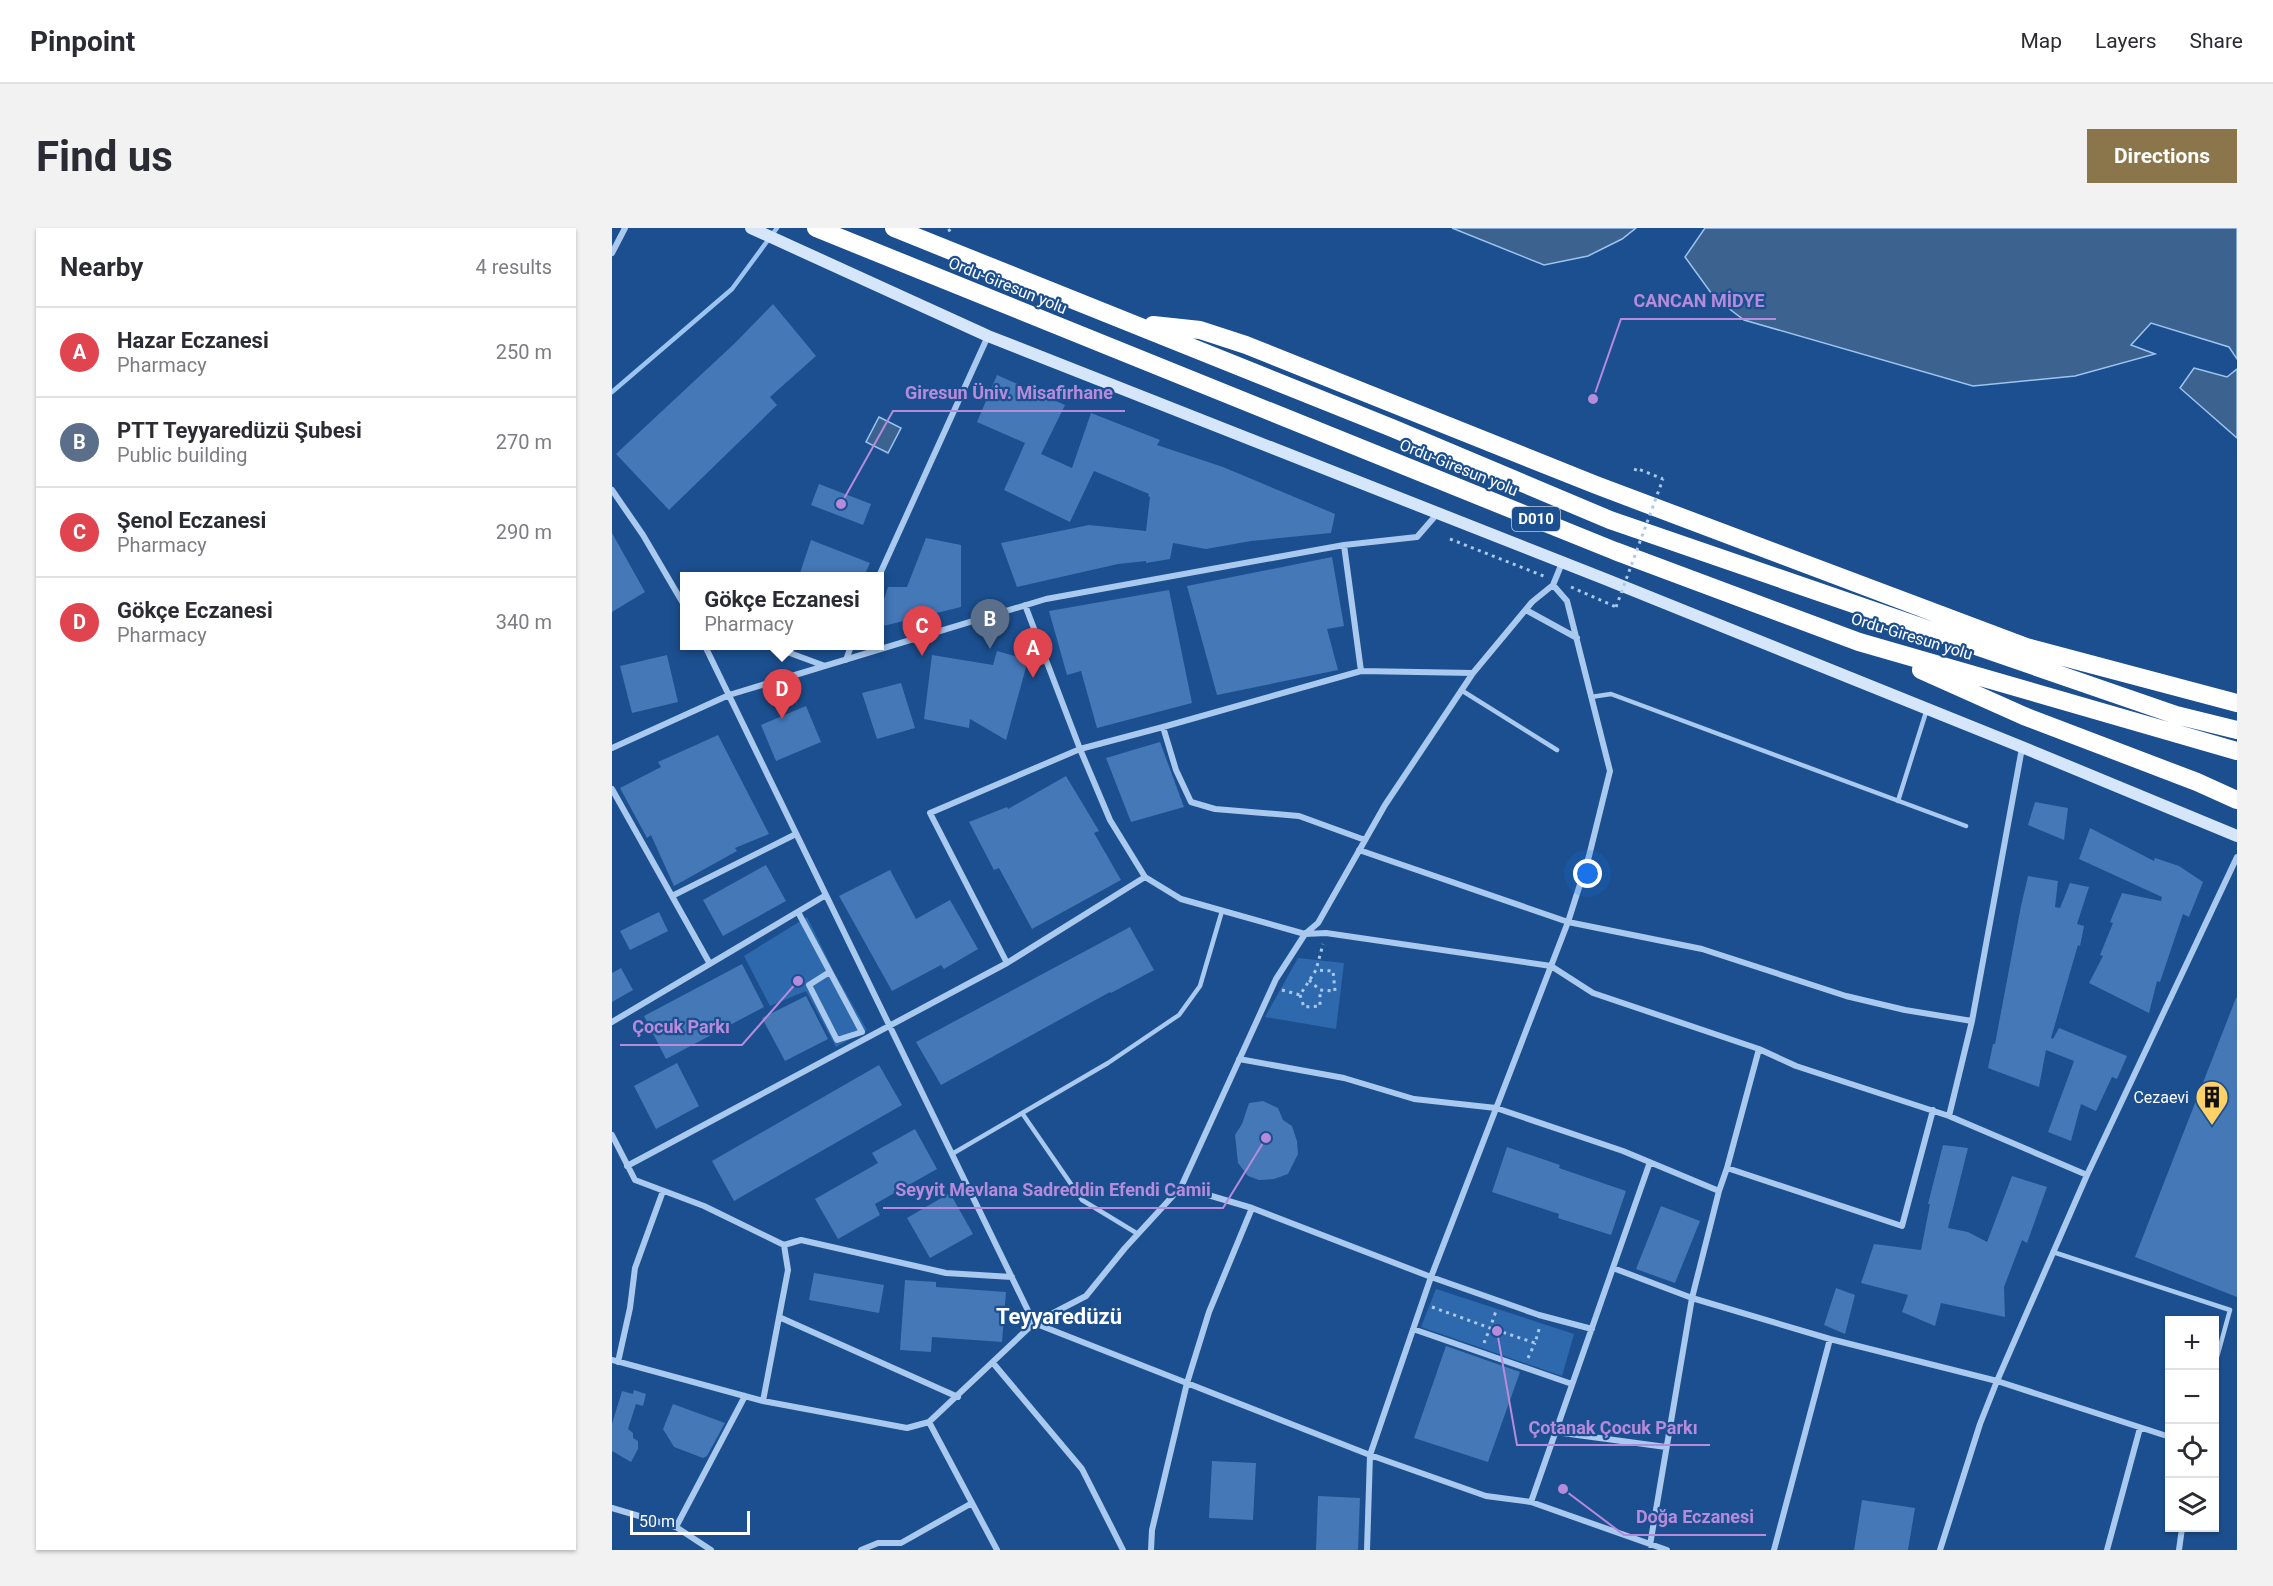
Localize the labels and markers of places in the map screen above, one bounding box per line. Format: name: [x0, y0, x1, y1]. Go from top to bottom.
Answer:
callout: CANCAN MİDYE: [1621, 283, 1776, 319]
callout: Giresun Üniv. Misafirhane: [893, 375, 1125, 411]
pin: B: [970, 600, 1010, 649]
pin: C: [902, 606, 942, 656]
pin: A: [1014, 628, 1052, 678]
pin: D: [762, 670, 802, 719]
callout: Çocuk Parkı: [620, 1009, 742, 1045]
building icon: Cezaevi: [2194, 1079, 2230, 1126]
place label: Cezaevi: [2133, 1088, 2189, 1107]
callout: Seyyit Mevlana Sadreddin Efendi Camii: [883, 1172, 1223, 1208]
callout: Çotanak Çocuk Parkı: [1517, 1409, 1710, 1445]
callout: Doğa Eczanesi: [1624, 1499, 1766, 1535]

